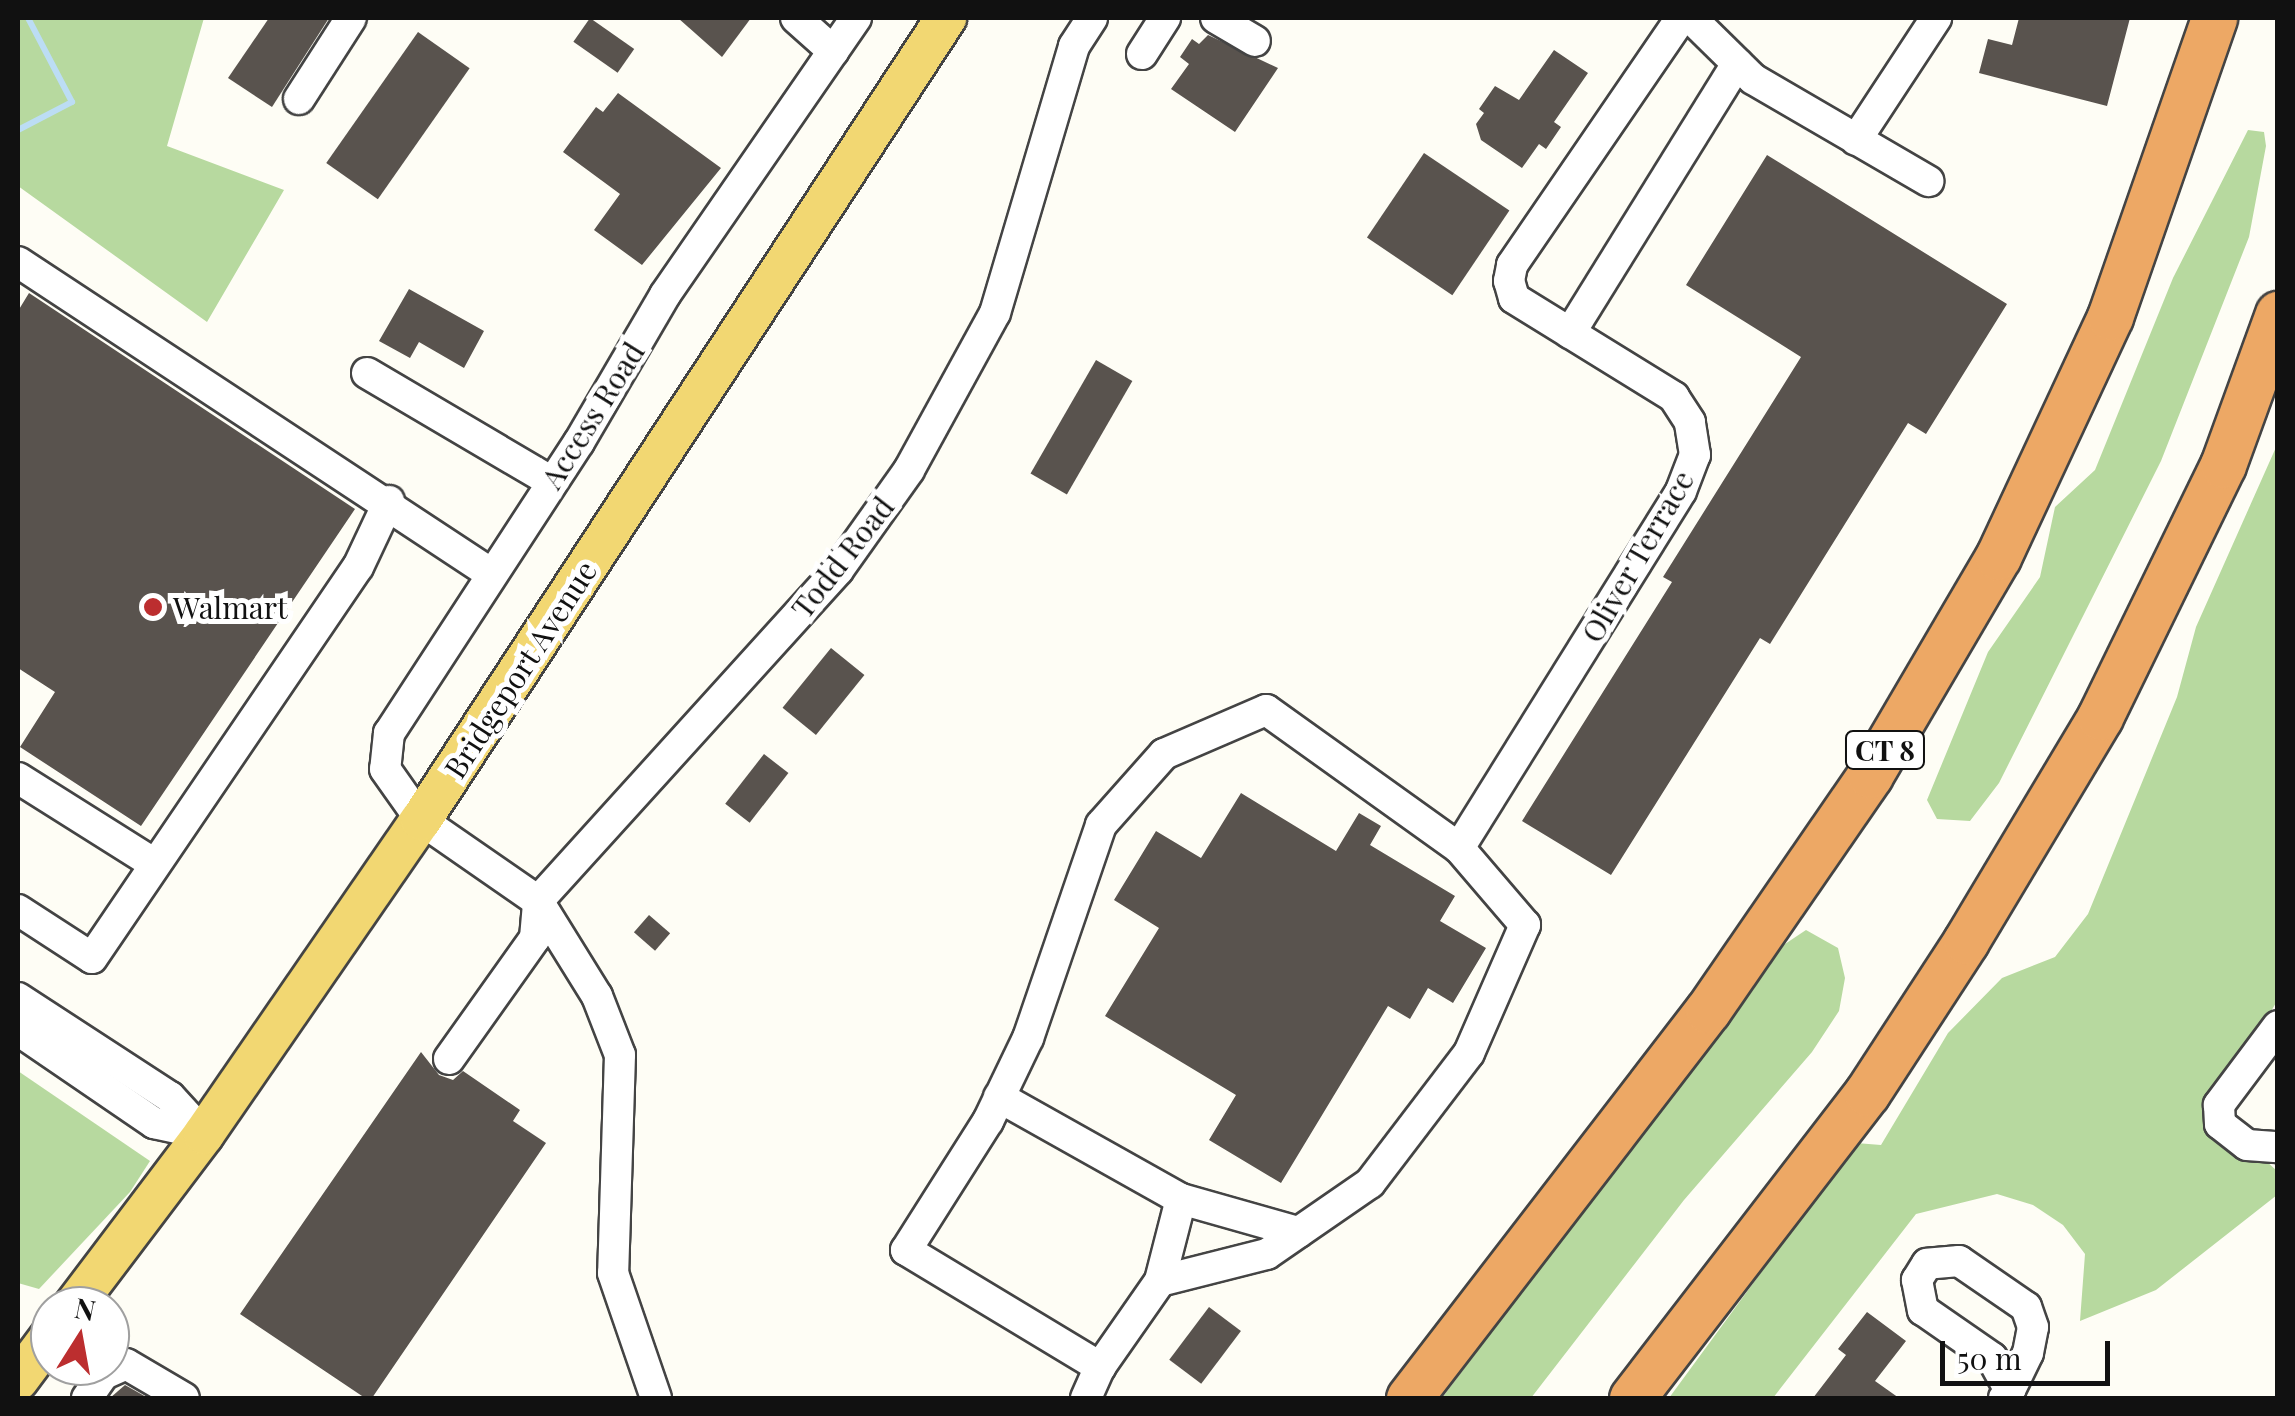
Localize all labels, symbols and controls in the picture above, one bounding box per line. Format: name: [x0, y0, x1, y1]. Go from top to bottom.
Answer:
street label: Access Road: [533, 335, 651, 495]
street label: Oliver Terrace: [1573, 463, 1701, 649]
street label: Todd Road: [783, 489, 901, 625]
street label: Bridgeport Avenue: [436, 553, 604, 785]
place label: Walmart: [173, 589, 288, 625]
marker: Walmart: [142, 596, 164, 618]
road number: CT 8: [1842, 727, 1928, 773]
north arrow: [30, 1286, 130, 1386]
text: N: [72, 1288, 99, 1328]
scale bar: [1945, 1321, 2115, 1383]
text: 50 m: [1957, 1338, 2022, 1378]

